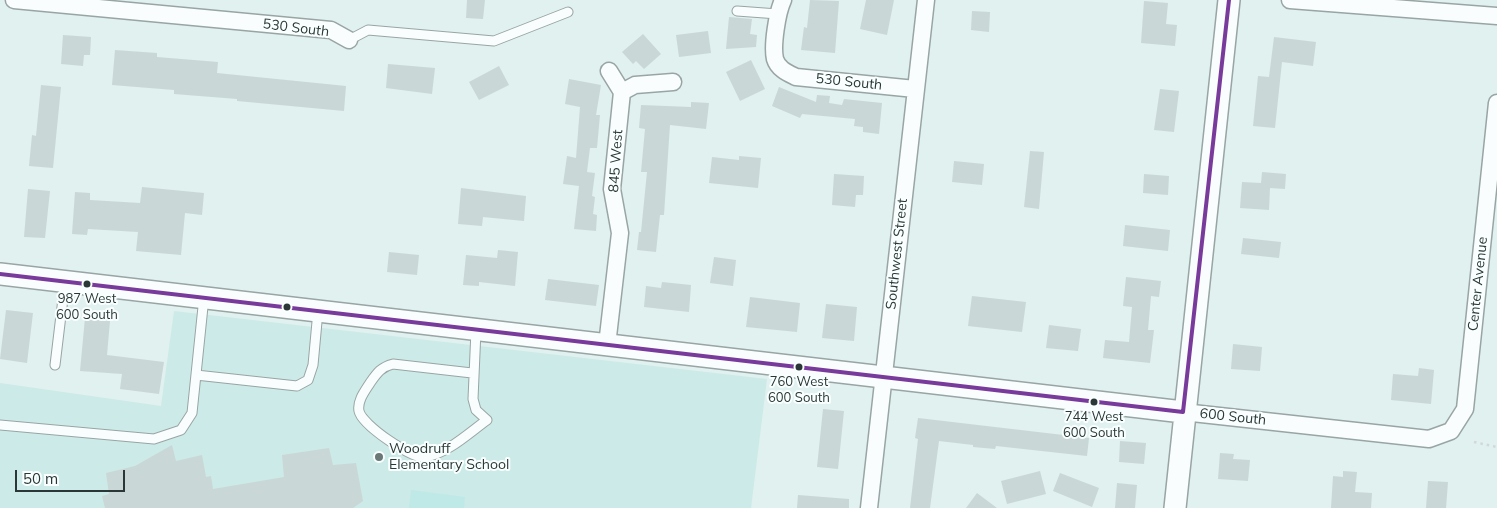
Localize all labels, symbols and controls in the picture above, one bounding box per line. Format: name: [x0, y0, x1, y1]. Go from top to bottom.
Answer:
street label: 530 South: [262, 16, 330, 40]
street label: 530 South: [815, 70, 883, 94]
street label: 845 West: [605, 129, 627, 193]
street label: Southwest Street: [883, 198, 911, 310]
street label: Center Avenue: [1465, 236, 1491, 332]
marker: 987 West 600 South: [82, 279, 92, 289]
place label: 987 West 600 South: [56, 291, 118, 322]
unlabelled marker: [282, 302, 292, 312]
marker: 760 West 600 South: [794, 362, 804, 372]
place label: 760 West 600 South: [768, 374, 830, 405]
marker: 744 West 600 South: [1089, 397, 1099, 407]
street label: 600 South: [1199, 405, 1267, 429]
place label: 744 West 600 South: [1063, 409, 1125, 440]
place label: Woodruff Elementary School: [389, 441, 509, 474]
marker: Woodruff Elementary School: [373, 451, 385, 463]
scale bar: [18, 460, 128, 492]
text: 50 m: [23, 469, 58, 488]

